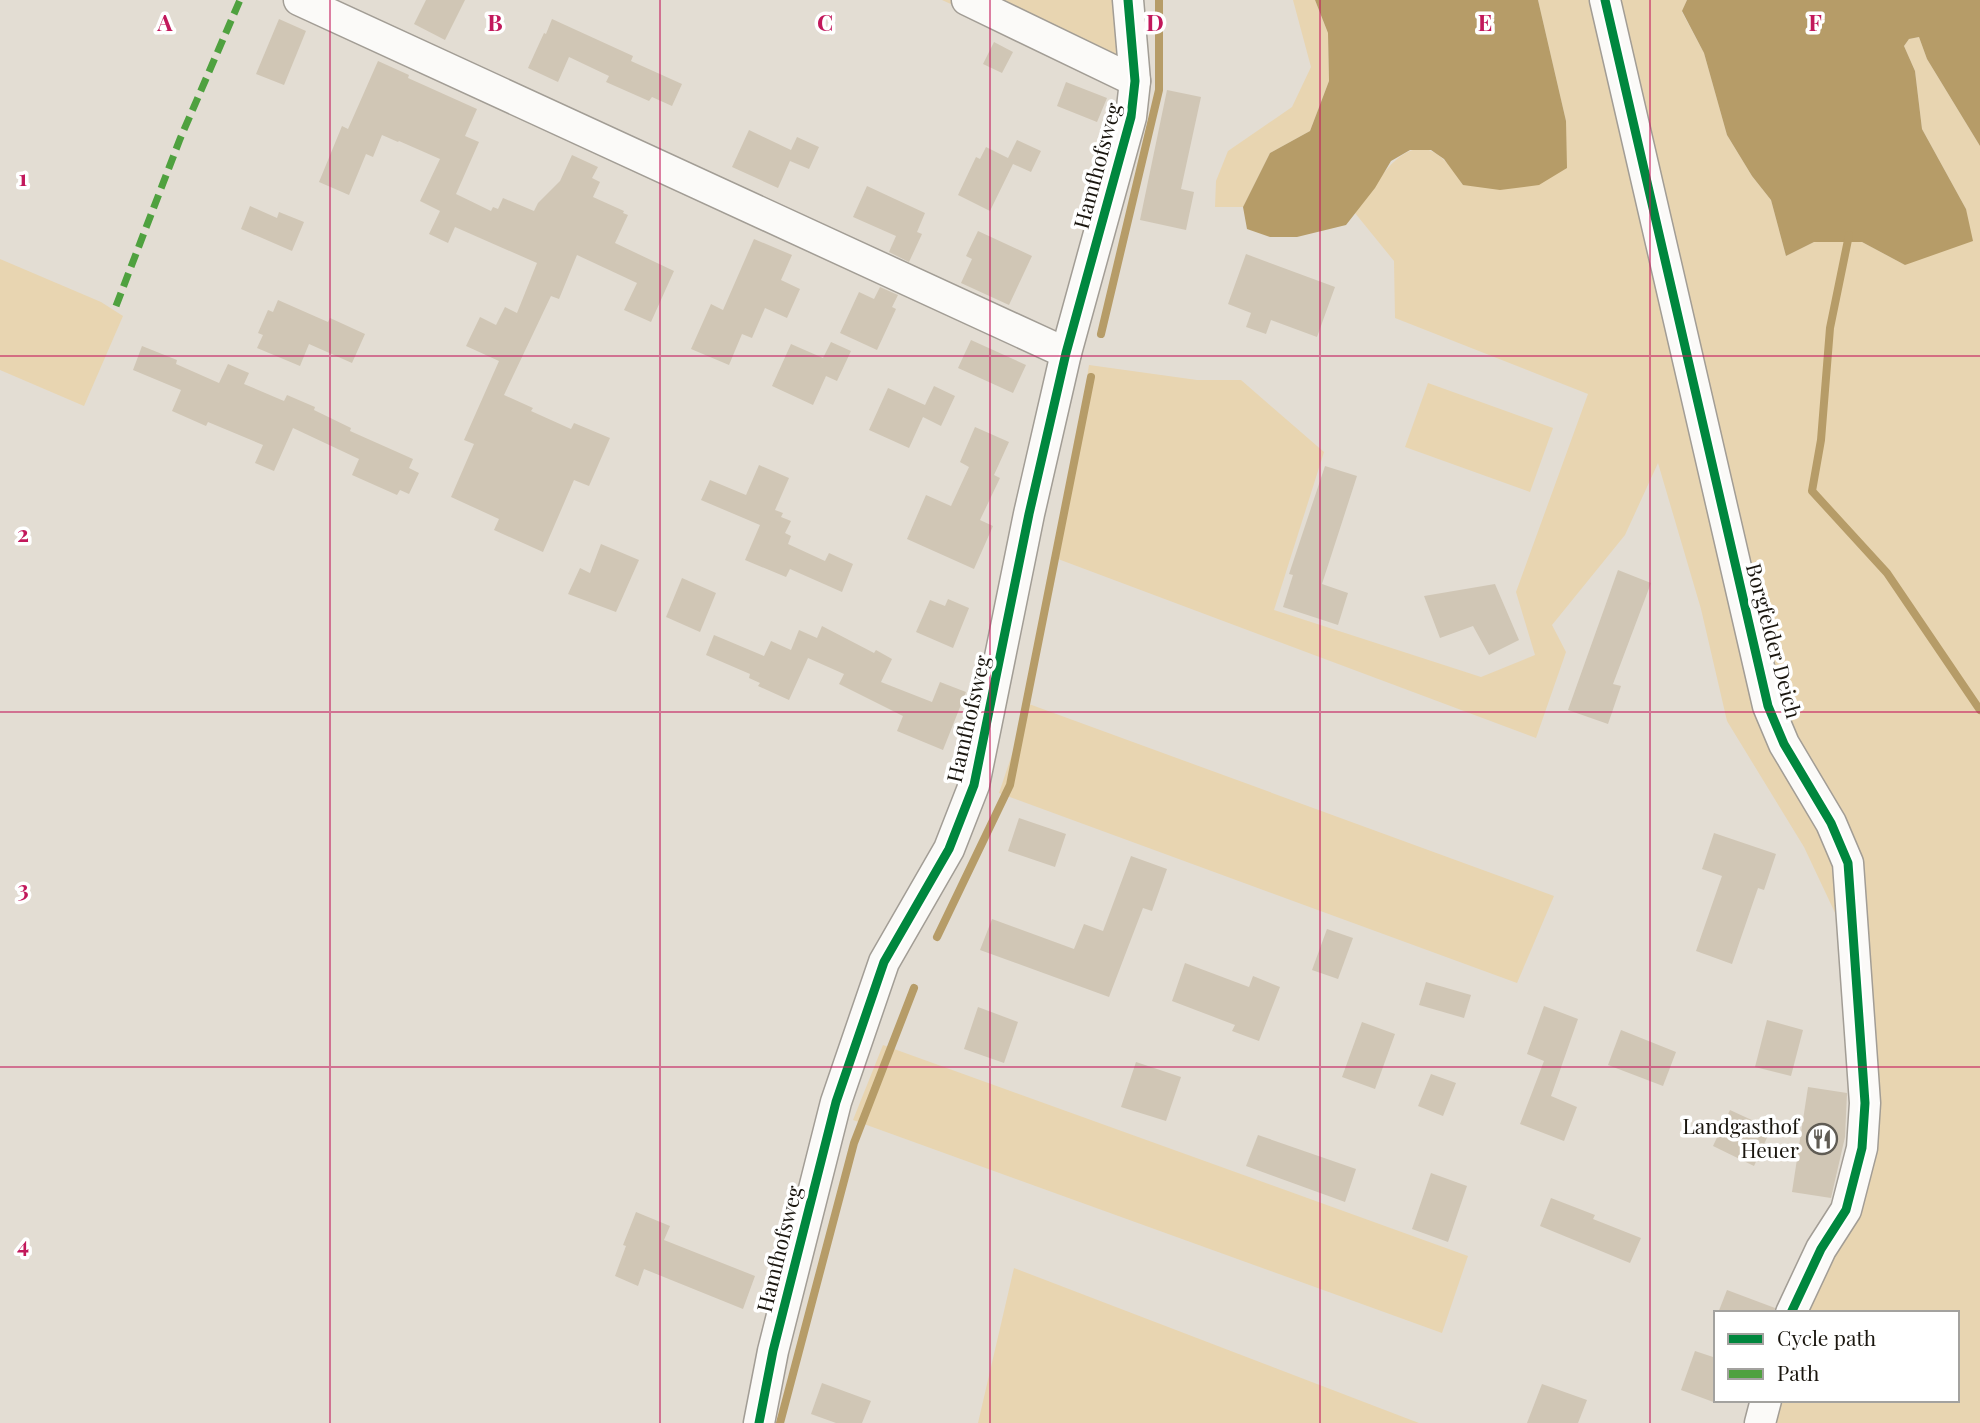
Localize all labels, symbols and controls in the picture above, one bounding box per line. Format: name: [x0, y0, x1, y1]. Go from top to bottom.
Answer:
text: A: [156, 6, 173, 37]
text: B: [487, 6, 503, 37]
text: C: [817, 6, 833, 37]
text: D: [1146, 6, 1164, 37]
text: E: [1478, 6, 1492, 37]
text: F: [1808, 6, 1822, 37]
street label: Hamfhofsweg: [1066, 99, 1126, 232]
text: 1: [19, 161, 28, 192]
text: 2: [17, 517, 29, 548]
street label: Borgfelder Deich: [1741, 560, 1809, 722]
street label: Hamfhofsweg: [939, 652, 995, 785]
text: 3: [17, 872, 29, 903]
place label: Landgasthof Heuer: [1682, 1111, 1801, 1163]
restaurant icon: Landgasthof Heuer: [1805, 1122, 1839, 1156]
street label: Hamfhofsweg: [749, 1182, 807, 1315]
text: 4: [17, 1228, 29, 1259]
legend: [1714, 1311, 1959, 1402]
text: Cycle path: [1777, 1323, 1877, 1351]
text: Path: [1777, 1358, 1820, 1386]

